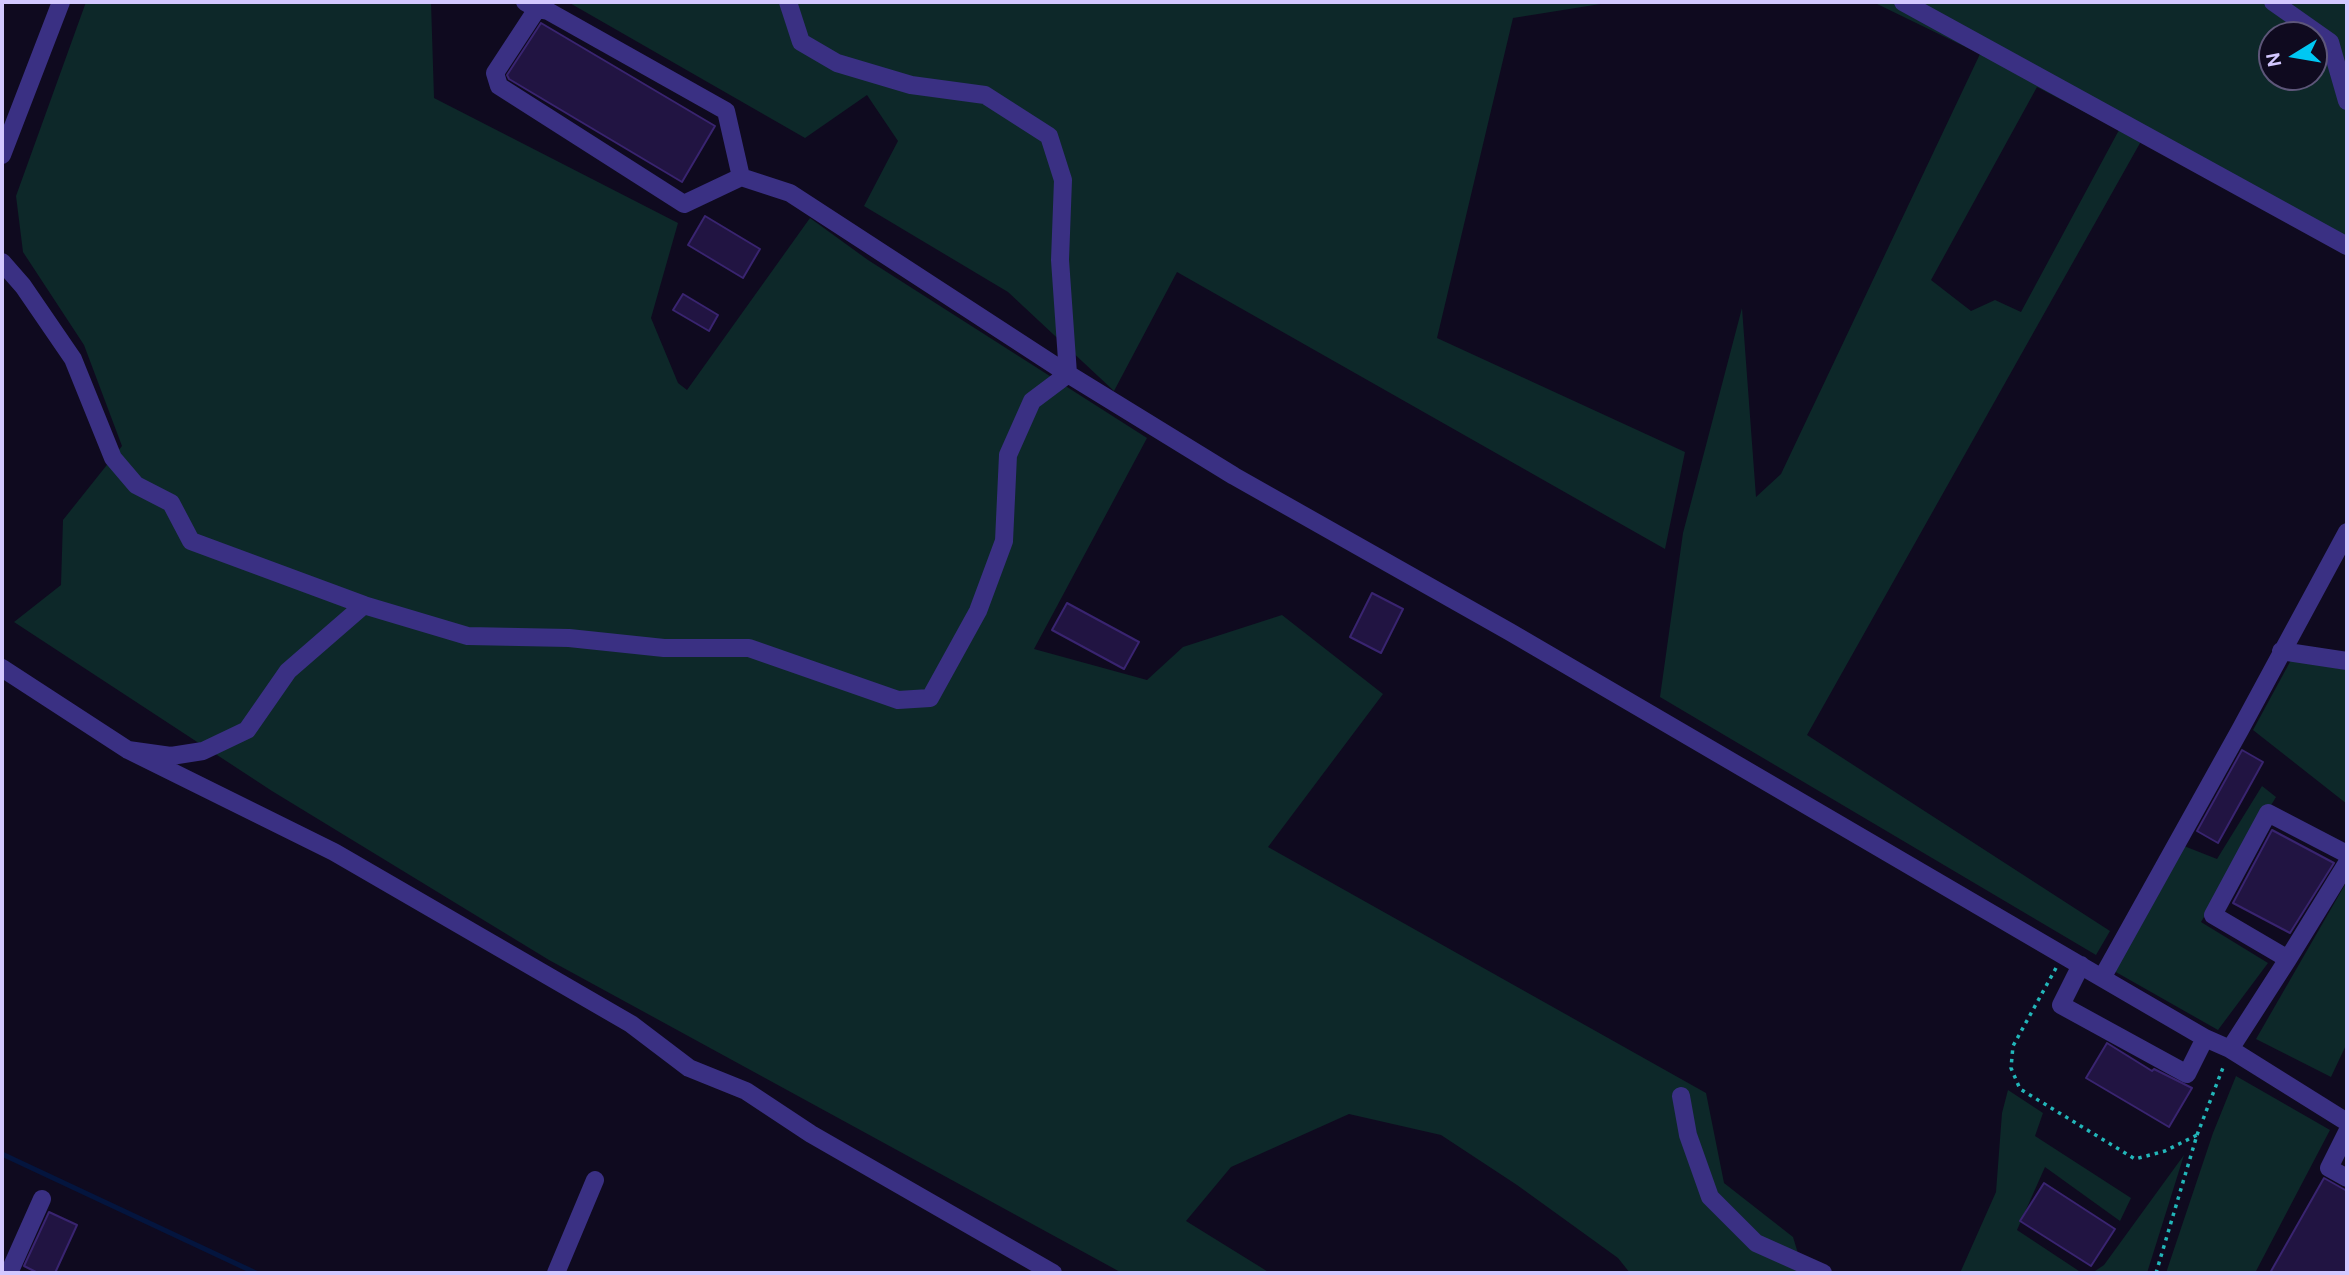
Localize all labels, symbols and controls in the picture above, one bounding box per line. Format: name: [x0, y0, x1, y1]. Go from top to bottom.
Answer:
north arrow: [2258, 21, 2328, 91]
text: N: [2260, 51, 2287, 69]

